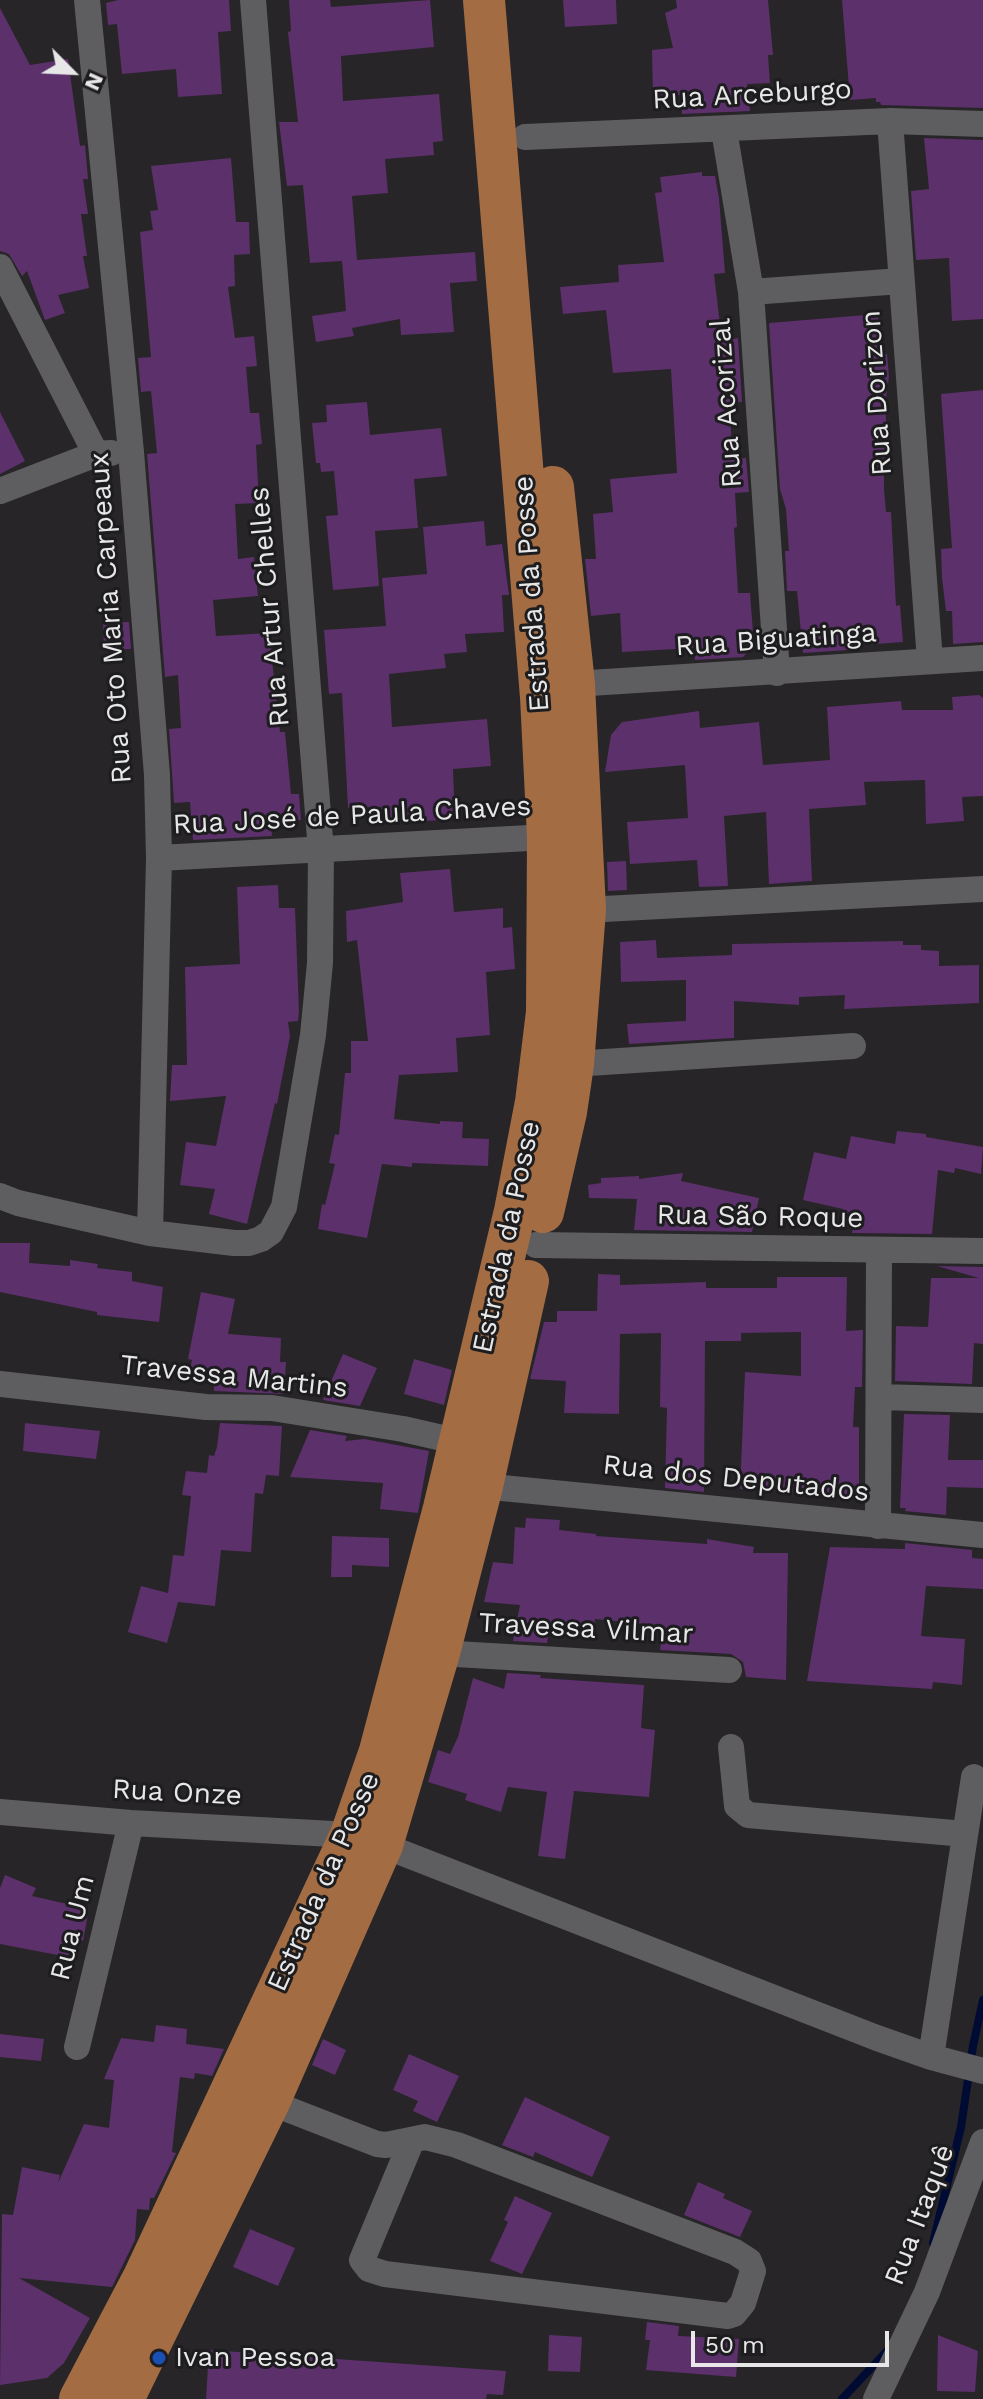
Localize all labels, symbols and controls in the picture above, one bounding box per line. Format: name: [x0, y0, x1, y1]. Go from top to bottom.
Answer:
north arrow: [32, 32, 112, 112]
text: N: [80, 69, 109, 95]
street label: Rua Arceburgo: [651, 73, 853, 117]
street label: Rua Dorizon: [854, 309, 900, 477]
street label: Rua Acorizal: [704, 317, 750, 489]
street label: Rua Oto Maria Carpeaux: [83, 451, 139, 785]
street label: Estrada da Posse: [507, 475, 557, 713]
street label: Rua Artur Chelles: [243, 486, 297, 728]
street label: Rua Biguatinga: [674, 616, 878, 664]
street label: Rua José de Paula Chaves: [172, 790, 532, 842]
street label: Estrada da Posse: [466, 1118, 548, 1356]
street label: Rua São Roque: [656, 1198, 864, 1236]
street label: Travessa Martins: [119, 1348, 349, 1406]
street label: Rua dos Deputados: [601, 1448, 871, 1510]
street label: Travessa Vilmar: [478, 1607, 694, 1651]
street label: Estrada da Posse: [261, 1767, 387, 1997]
street label: Rua Onze: [111, 1773, 243, 1813]
street label: Rua Um: [44, 1872, 102, 1984]
street label: Rua Itaquê: [878, 2140, 962, 2290]
scale bar: [695, 2315, 893, 2365]
text: 50 m: [705, 2331, 765, 2359]
place label: Ivan Pessoa: [175, 2341, 335, 2375]
marker: Ivan Pessoa: [150, 2349, 168, 2367]

